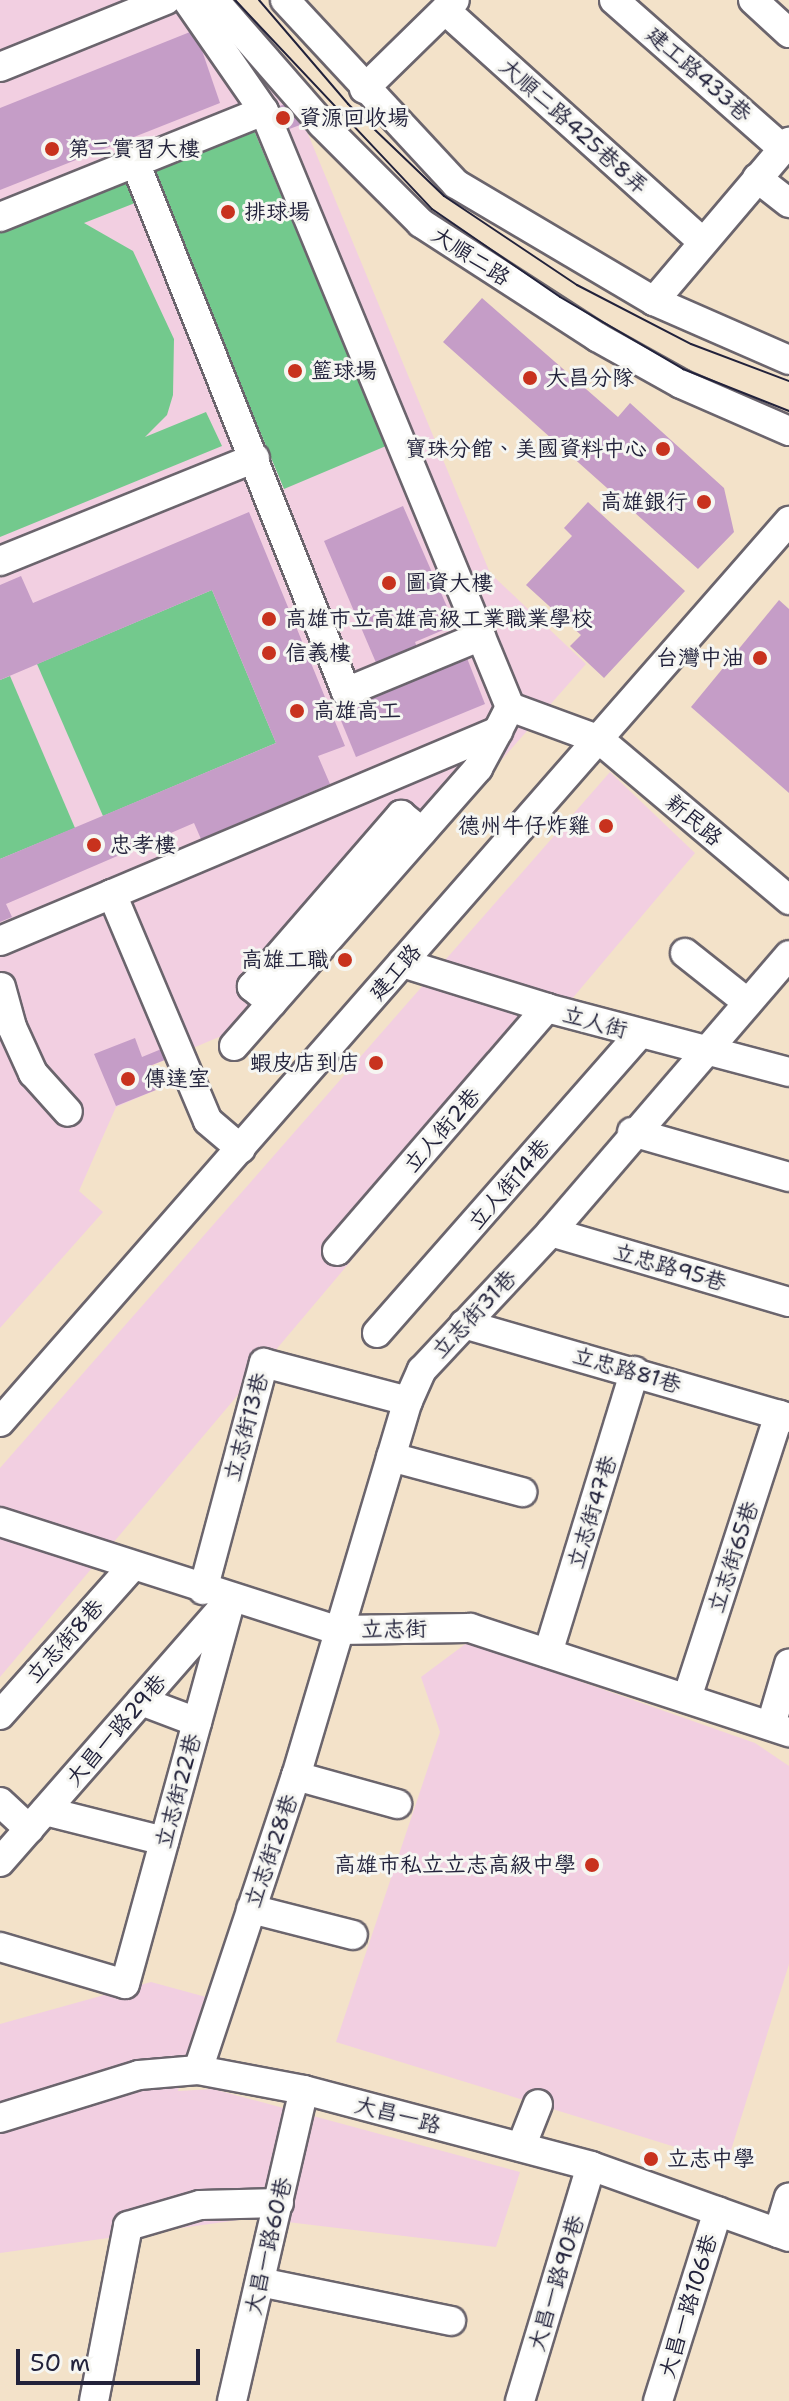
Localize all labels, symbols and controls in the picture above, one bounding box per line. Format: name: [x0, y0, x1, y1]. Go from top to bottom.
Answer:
street label: 建工路433巷: [641, 21, 757, 127]
street label: 大順二路425巷8弄: [495, 53, 653, 199]
place label: 資源回收場: [299, 105, 409, 131]
marker: 資源回收場: [274, 109, 292, 127]
place label: 第二實習大樓: [68, 136, 200, 162]
marker: 第二實習大樓: [43, 140, 61, 158]
place label: 排球場: [244, 199, 310, 225]
marker: 排球場: [219, 203, 237, 221]
street label: 大順二路: [427, 221, 515, 291]
place label: 籃球場: [311, 358, 377, 384]
marker: 籃球場: [286, 362, 304, 380]
place label: 大昌分隊: [546, 365, 634, 391]
marker: 大昌分隊: [521, 369, 539, 387]
place label: 寶珠分館、美國資料中心: [405, 436, 647, 462]
marker: 寶珠分館、美國資料中心: [654, 440, 672, 458]
place label: 高雄銀行: [600, 489, 688, 515]
marker: 高雄銀行: [695, 493, 713, 511]
place label: 圖資大樓: [405, 570, 493, 596]
marker: 圖資大樓: [380, 574, 398, 592]
place label: 高雄市立高雄高級工業職業學校: [285, 606, 593, 632]
marker: 高雄市立高雄高級工業職業學校: [260, 610, 278, 628]
place label: 信義樓: [285, 640, 351, 666]
marker: 信義樓: [260, 644, 278, 662]
place label: 台灣中油: [656, 645, 744, 671]
marker: 台灣中油: [751, 649, 769, 667]
place label: 高雄高工: [313, 698, 401, 724]
marker: 高雄高工: [288, 702, 306, 720]
street label: 新民路: [660, 789, 728, 851]
place label: 德州牛仔炸雞: [458, 813, 590, 839]
marker: 德州牛仔炸雞: [597, 817, 615, 835]
place label: 忠孝樓: [110, 832, 176, 858]
marker: 忠孝樓: [85, 836, 103, 854]
street label: 建工路: [363, 938, 427, 1006]
place label: 高雄工職: [241, 947, 329, 973]
marker: 高雄工職: [336, 951, 354, 969]
street label: 立人街: [560, 1001, 630, 1043]
place label: 蝦皮店到店: [250, 1050, 360, 1076]
marker: 蝦皮店到店: [367, 1054, 385, 1072]
place label: 傳達室: [144, 1066, 210, 1092]
marker: 傳達室: [119, 1070, 137, 1088]
street label: 立人街2巷: [398, 1082, 486, 1178]
street label: 立人街14巷: [462, 1133, 556, 1235]
street label: 立忠路95巷: [610, 1238, 730, 1296]
street label: 立志街31巷: [426, 1264, 522, 1364]
street label: 立忠路81巷: [570, 1342, 684, 1398]
street label: 立志街13巷: [219, 1370, 273, 1484]
street label: 立志街47巷: [562, 1452, 622, 1572]
street label: 立志街65巷: [703, 1498, 763, 1616]
street label: 立志街8巷: [21, 1594, 109, 1688]
street label: 立志街: [361, 1615, 427, 1643]
street label: 大昌一路29巷: [60, 1669, 172, 1791]
street label: 立志街22巷: [150, 1731, 206, 1851]
street label: 立志街28巷: [239, 1791, 303, 1911]
place label: 高雄市私立立志高級中學: [334, 1852, 576, 1878]
marker: 高雄市私立立志高級中學: [583, 1856, 601, 1874]
street label: 大昌一路: [352, 2091, 444, 2139]
place label: 立志中學: [667, 2146, 755, 2172]
marker: 立志中學: [642, 2150, 660, 2168]
street label: 大昌一路60巷: [239, 2175, 297, 2317]
street label: 大昌一路90巷: [523, 2212, 589, 2354]
street label: 大昌一路106巷: [654, 2231, 722, 2381]
scale bar: [20, 2333, 204, 2383]
text: 50 m: [30, 2347, 90, 2379]

